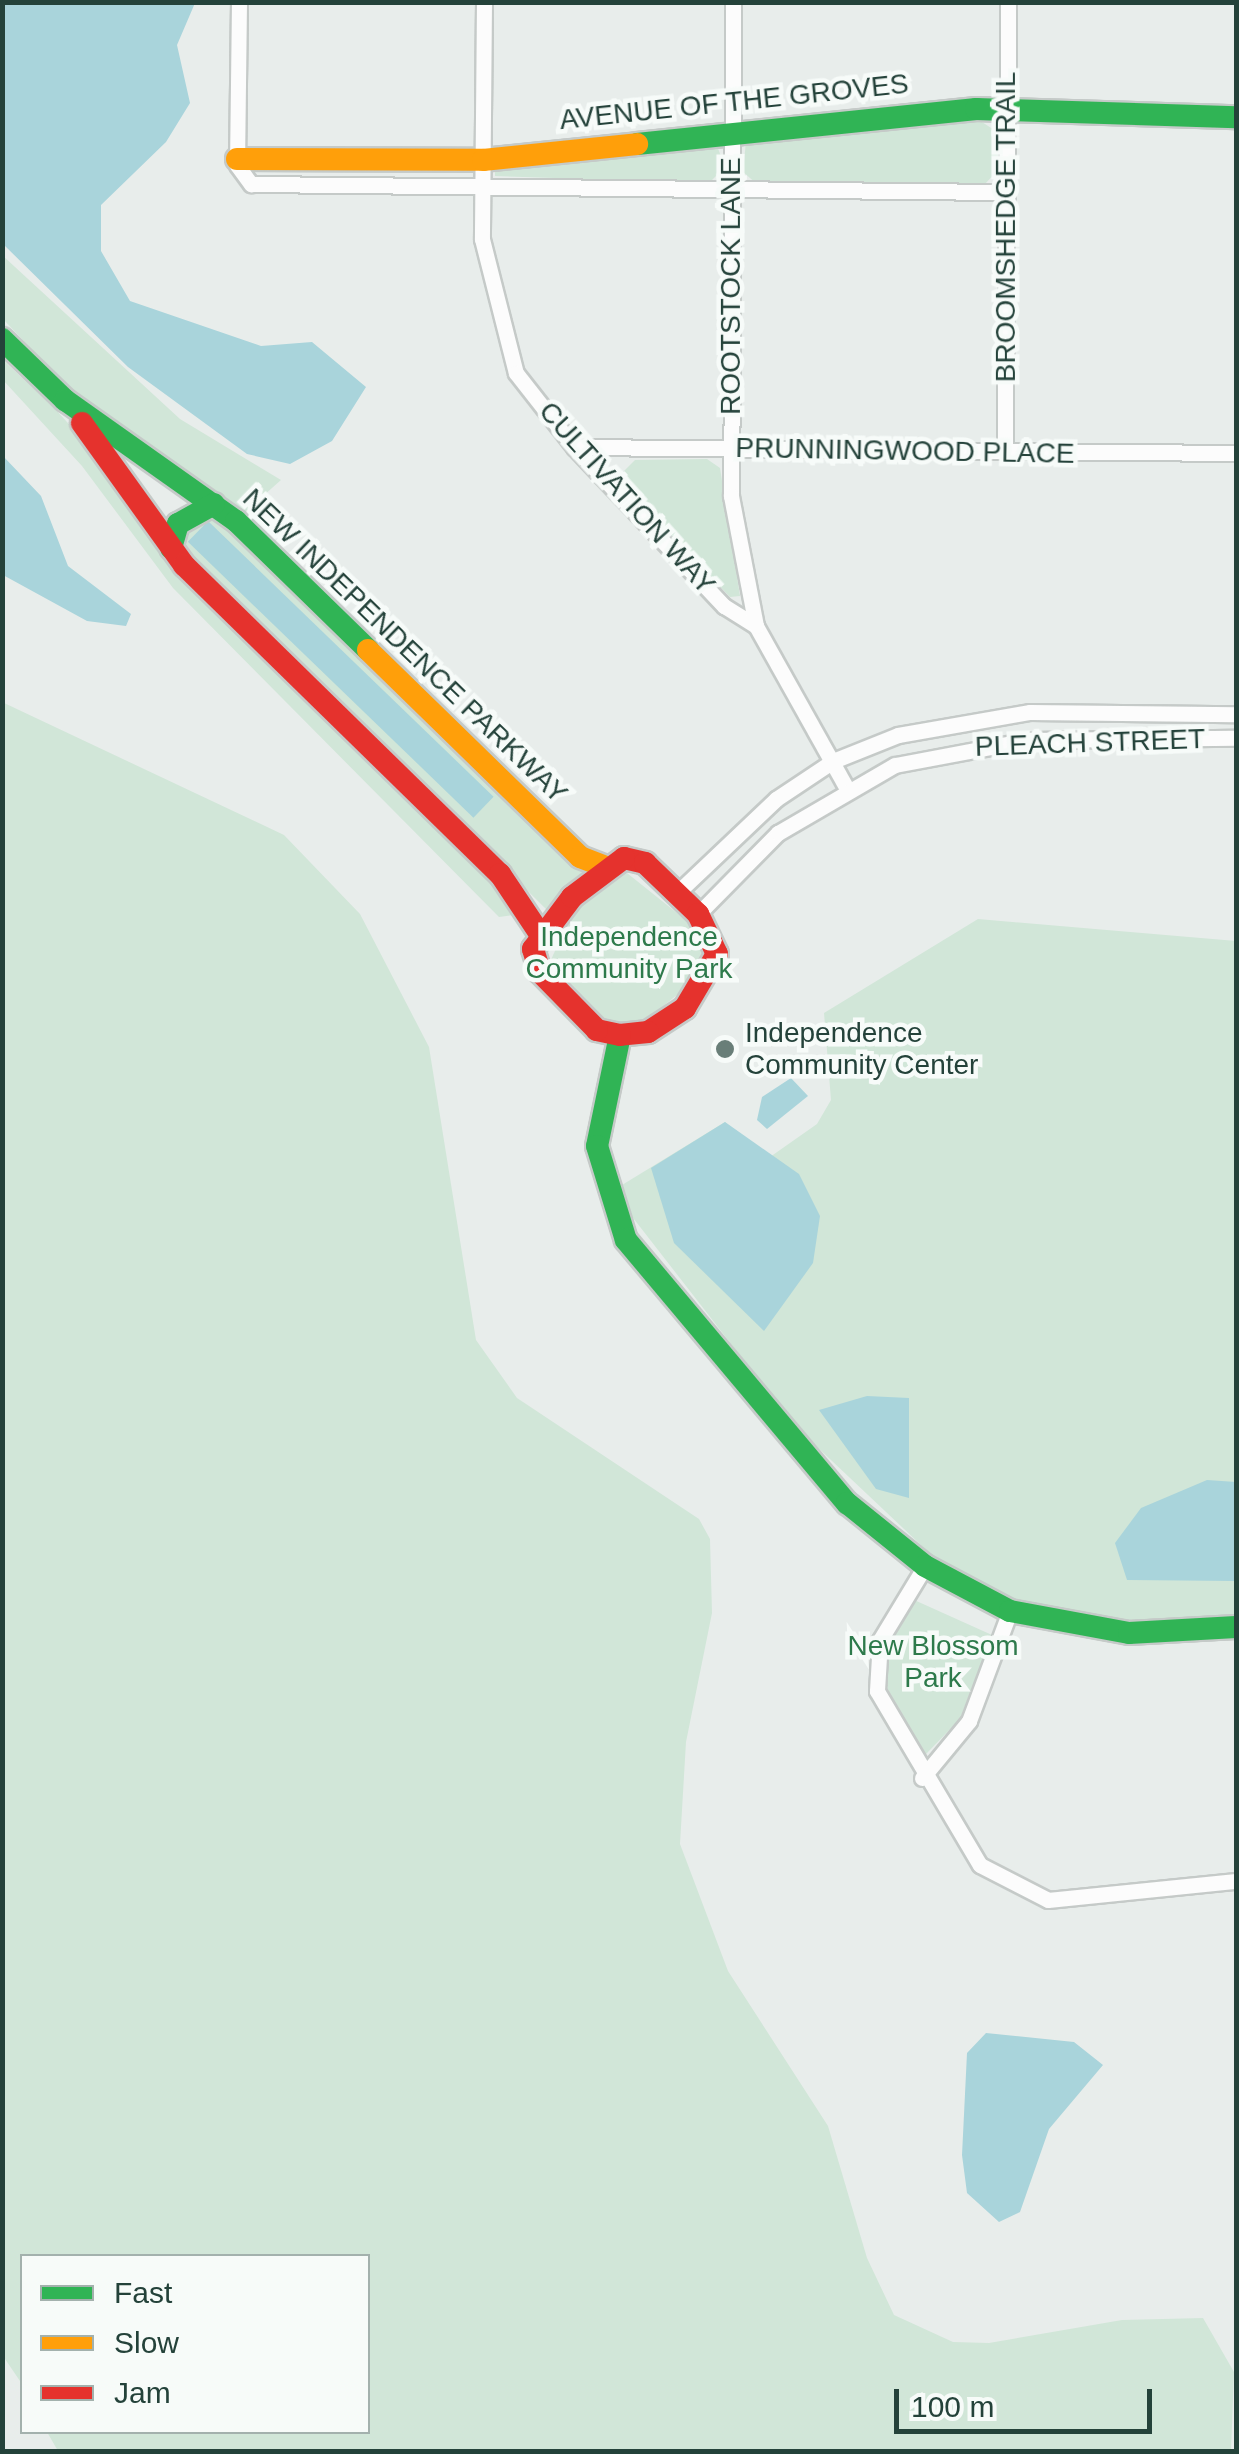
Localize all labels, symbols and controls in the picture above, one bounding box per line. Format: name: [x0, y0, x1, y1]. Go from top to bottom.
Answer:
street label: AVENUE OF THE GROVES: [558, 67, 910, 137]
street label: BROOMSHEDGE TRAIL: [989, 71, 1023, 383]
street label: ROOTSTOCK LANE: [714, 157, 748, 415]
street label: CULTIVATION WAY: [532, 395, 722, 601]
street label: PRUNNINGWOOD PLACE: [735, 431, 1075, 471]
street label: NEW INDEPENDENCE PARKWAY: [236, 482, 574, 810]
street label: PLEACH STREET: [974, 722, 1206, 764]
park label: Independence Community Park: [526, 920, 732, 986]
place label: Independence Community Center: [745, 1016, 978, 1082]
marker: Independence Community Center: [714, 1038, 736, 1060]
park label: New Blossom Park: [847, 1629, 1019, 1695]
legend: [20, 2254, 370, 2434]
text: Fast: [114, 2276, 172, 2309]
text: Slow: [114, 2326, 179, 2359]
scale bar: [899, 2369, 1156, 2431]
text: Jam: [114, 2376, 171, 2409]
text: 100 m: [911, 2390, 994, 2423]

